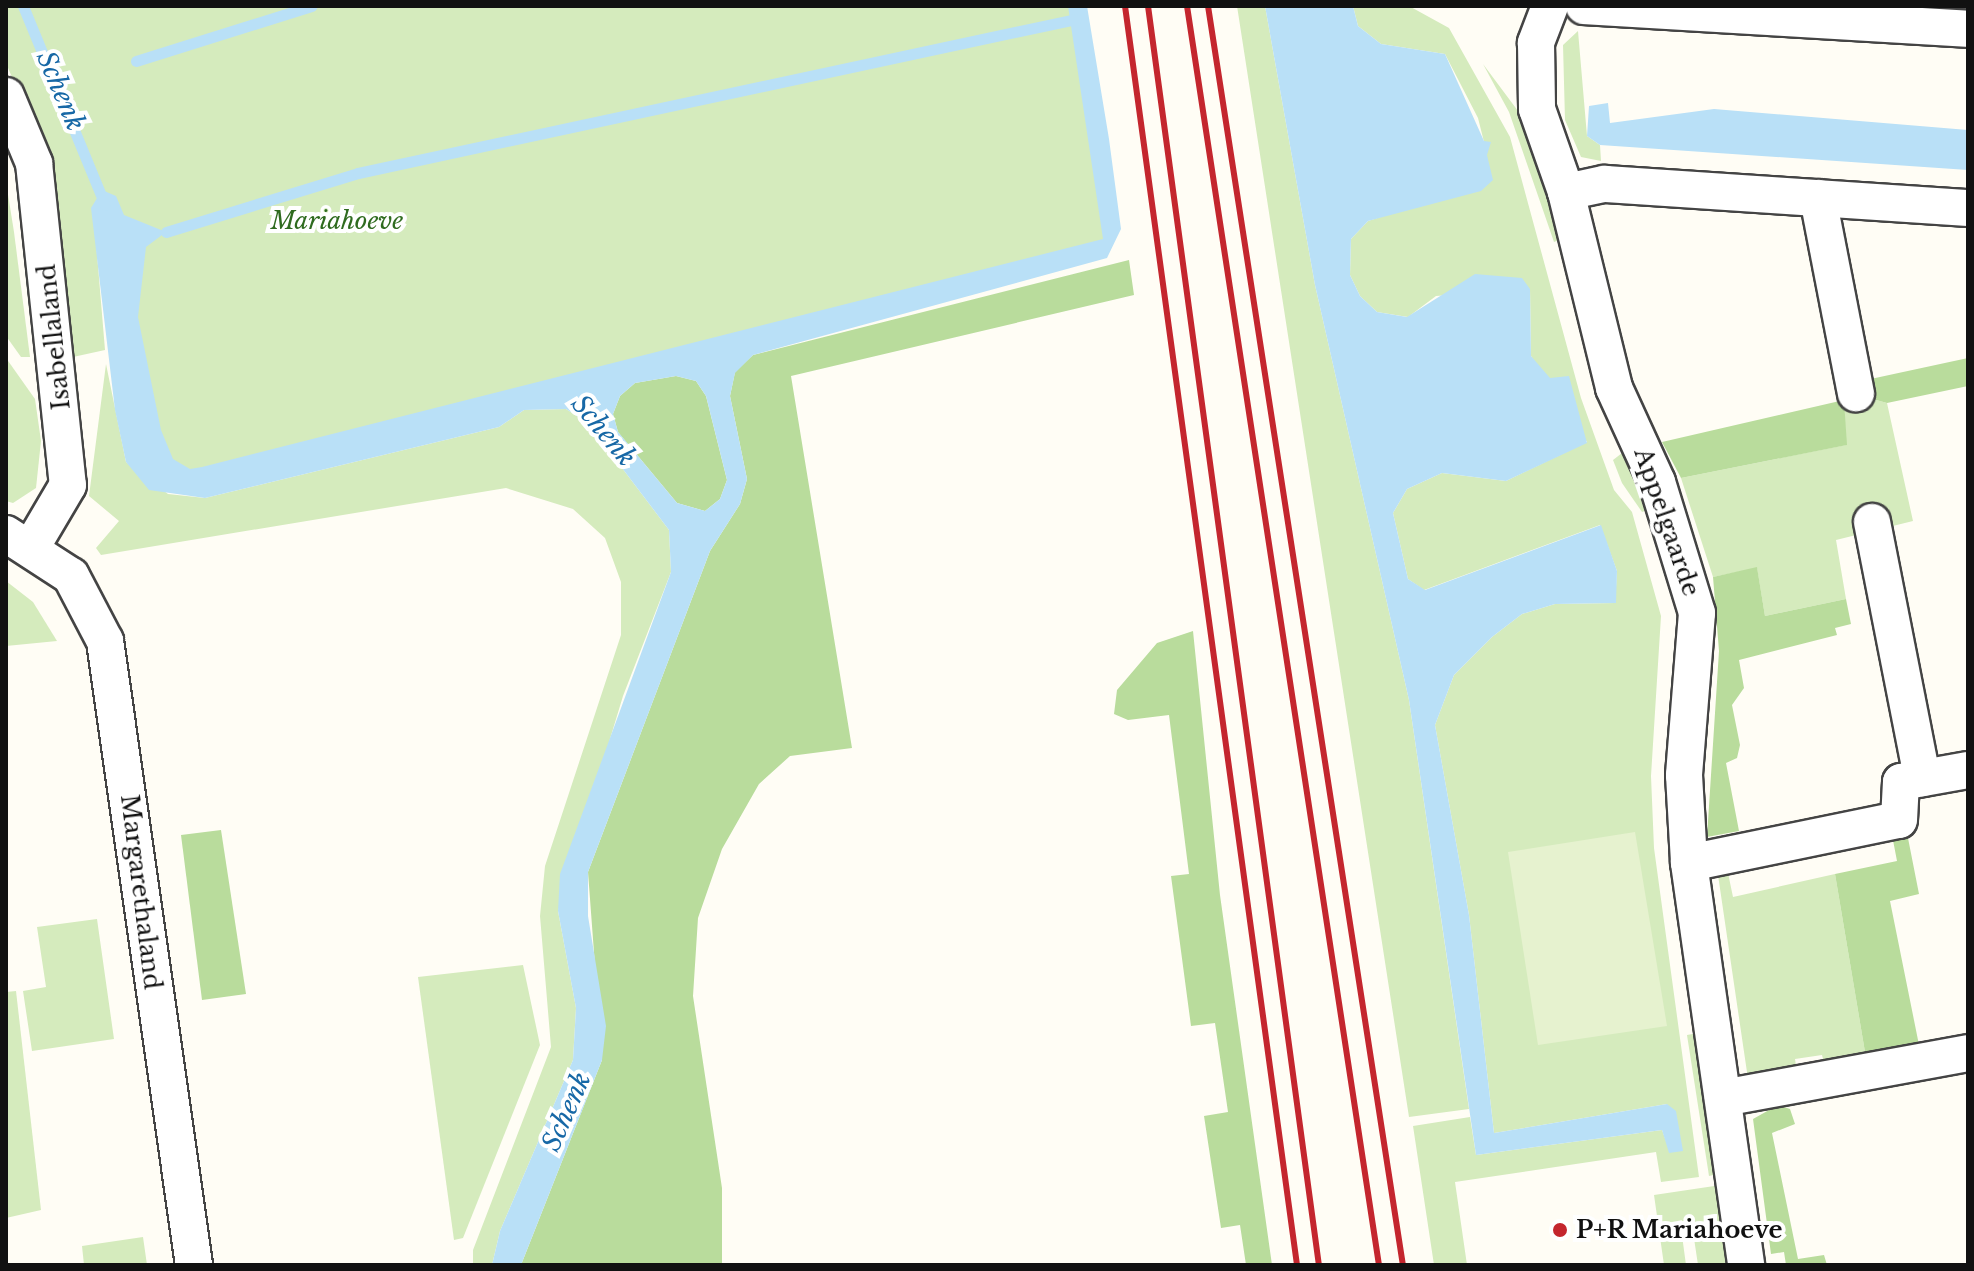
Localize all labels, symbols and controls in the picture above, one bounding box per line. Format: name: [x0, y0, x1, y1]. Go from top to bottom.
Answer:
water label: Schenk: [29, 47, 91, 135]
park label: Mariahoeve: [271, 207, 403, 235]
street label: Isabellaland: [32, 263, 76, 411]
water label: Schenk: [564, 389, 642, 473]
street label: Appelgaarde: [1628, 444, 1706, 600]
street label: Margarethaland: [115, 793, 167, 991]
water label: Schenk: [536, 1068, 598, 1156]
place label: P+R Mariahoeve: [1576, 1216, 1783, 1244]
marker: P+R Mariahoeve: [1551, 1221, 1569, 1239]

